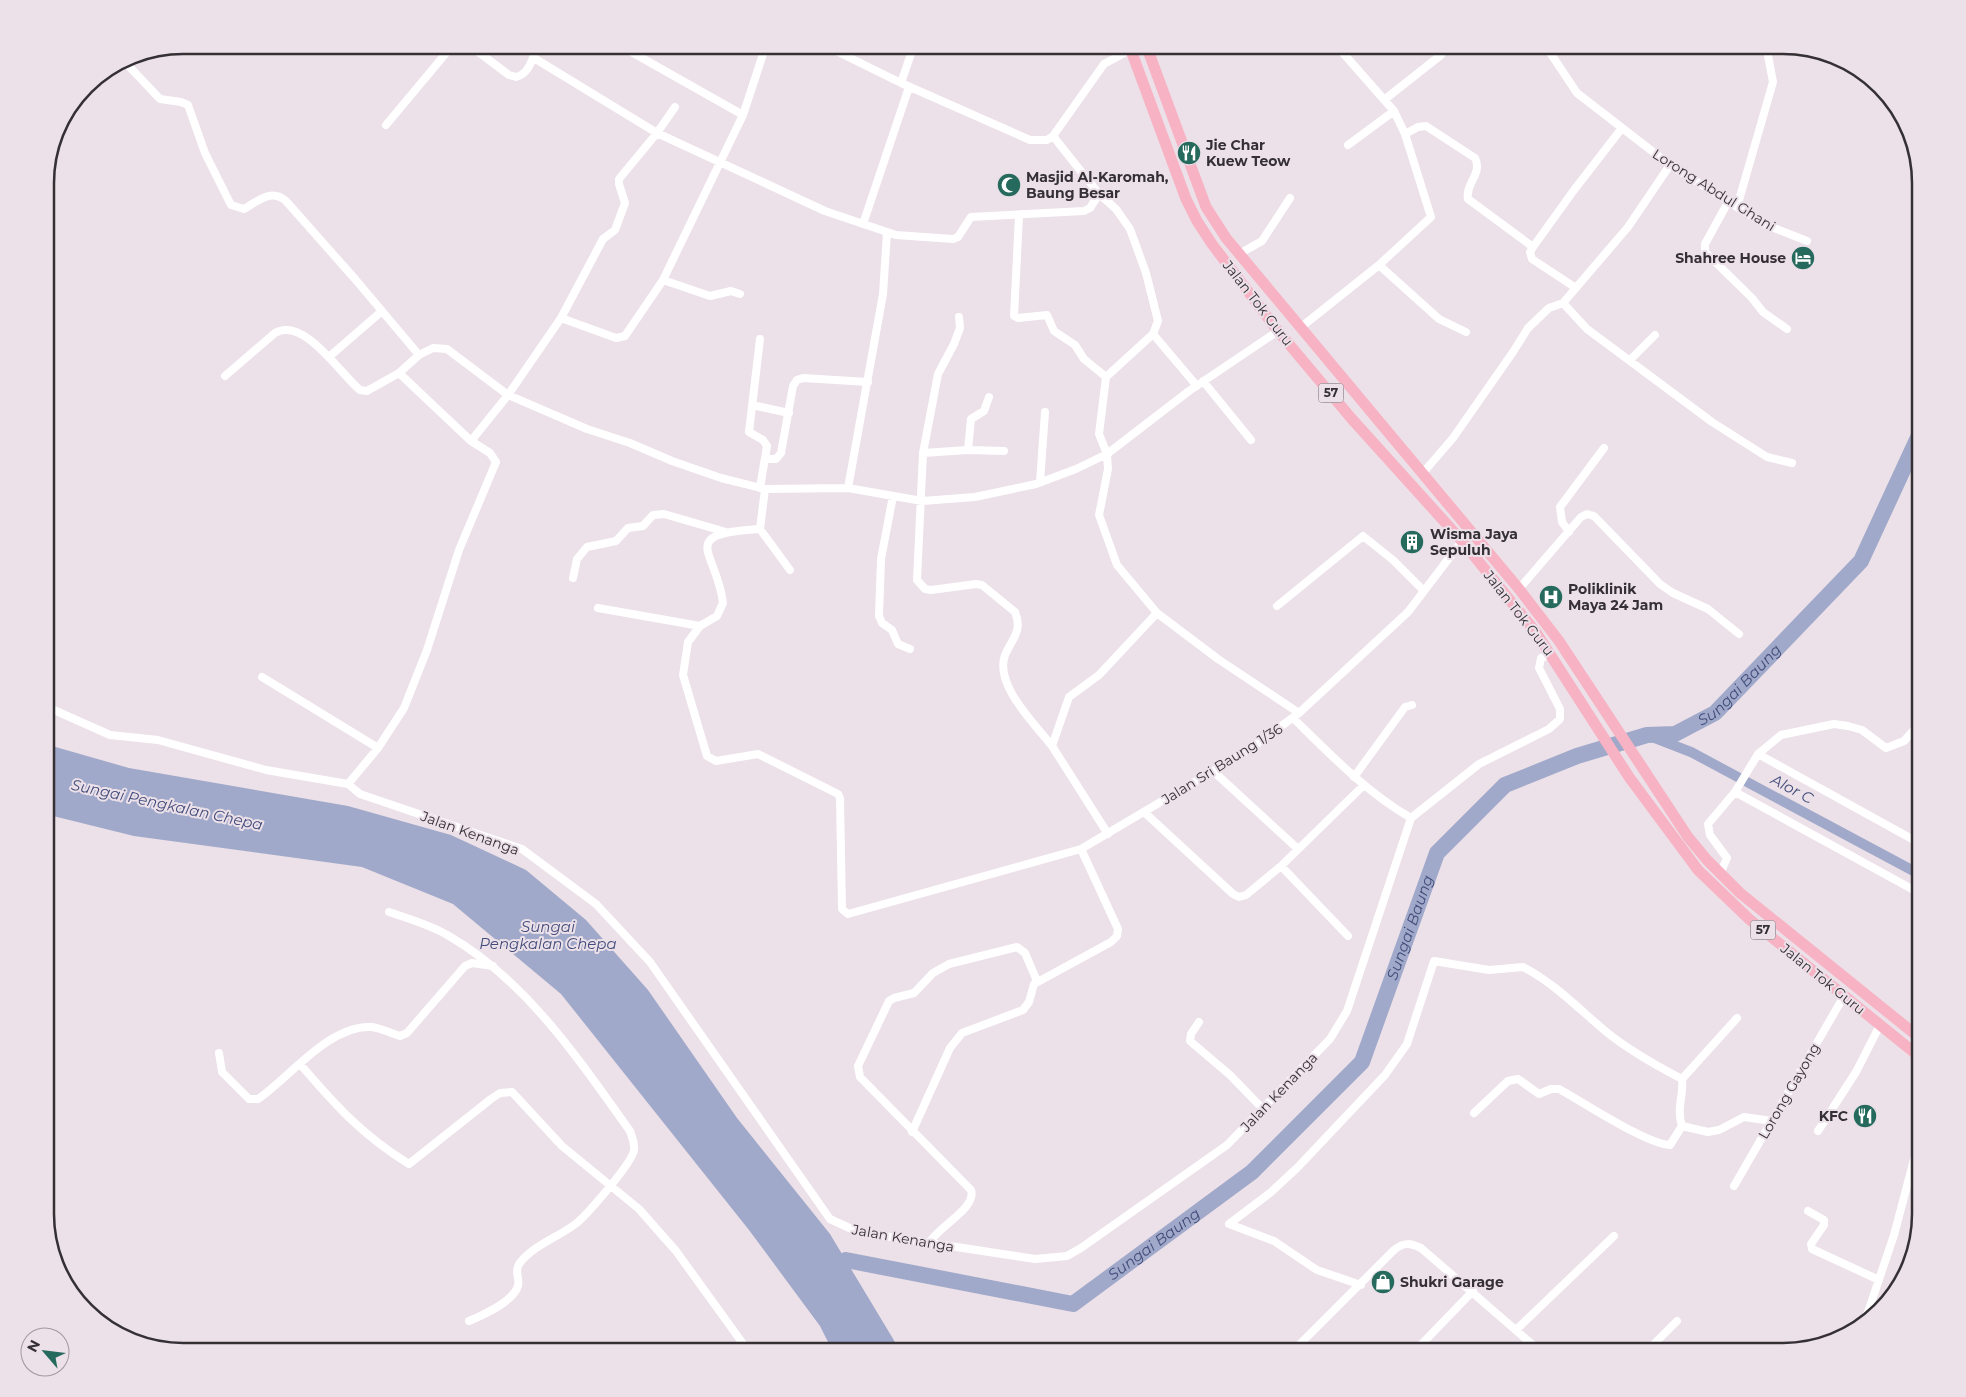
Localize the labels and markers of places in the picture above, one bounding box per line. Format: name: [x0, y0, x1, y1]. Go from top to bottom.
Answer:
place label: Jie Char Kuew Teow: [1205, 136, 1291, 170]
restaurant icon: Jie Char Kuew Teow: [1176, 140, 1202, 166]
place label: Masjid Al-Karomah, Baung Besar: [1026, 168, 1169, 202]
mosque icon: Masjid Al-Karomah, Baung Besar: [996, 172, 1022, 198]
hotel icon: Shahree House: [1790, 245, 1816, 271]
place label: Shahree House: [1675, 249, 1786, 267]
place label: Wisma Jaya Sepuluh: [1430, 525, 1518, 559]
building icon: Wisma Jaya Sepuluh: [1399, 529, 1425, 555]
place label: Poliklinik Maya 24 Jam: [1568, 580, 1663, 614]
hospital icon: Poliklinik Maya 24 Jam: [1538, 584, 1564, 610]
restaurant icon: KFC: [1852, 1103, 1878, 1129]
place label: KFC: [1819, 1107, 1848, 1125]
shop icon: Shukri Garage: [1370, 1269, 1396, 1295]
place label: Shukri Garage: [1400, 1273, 1504, 1291]

